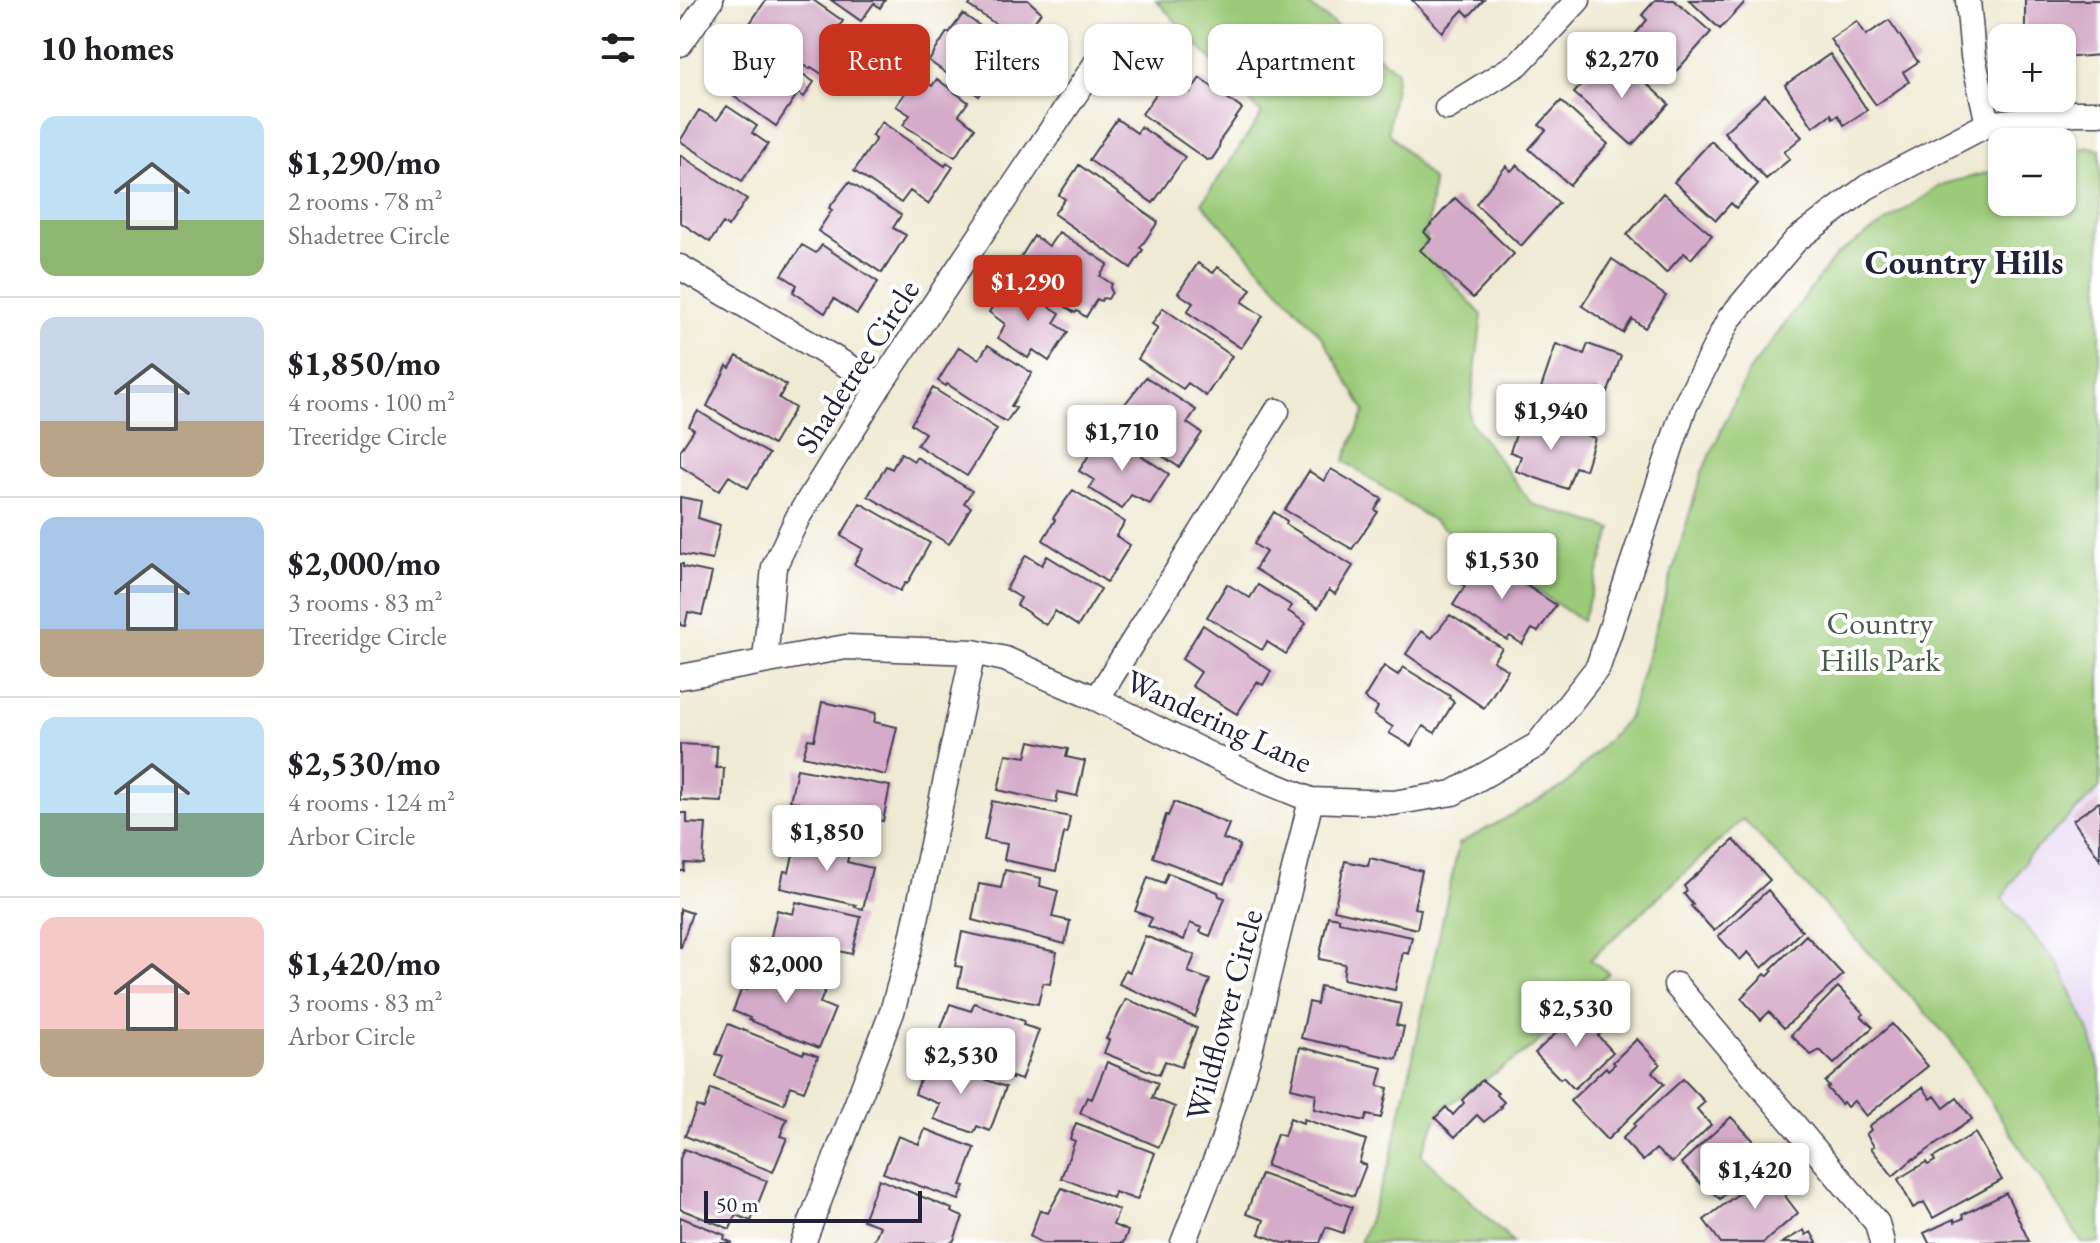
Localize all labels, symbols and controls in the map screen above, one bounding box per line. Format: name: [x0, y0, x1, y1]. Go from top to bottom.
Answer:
chip: Buy: [704, 24, 803, 96]
chip: Rent: [819, 24, 930, 96]
chip: Filters: [946, 24, 1068, 96]
chip: New: [1084, 24, 1192, 96]
chip: Apartment: [1208, 24, 1383, 96]
map controls: [1988, 24, 2076, 216]
button: +: [1988, 24, 2076, 112]
text: 10 homes: [40, 26, 174, 70]
icon: filters: [596, 26, 640, 70]
pin: $2,270: [1557, 32, 1687, 100]
text: $2,270: [1585, 41, 1659, 75]
button: −: [1988, 128, 2076, 216]
text: $1,290/mo: [288, 140, 440, 184]
icon: home: [104, 148, 200, 244]
text: 2 rooms · 78 m²: [288, 184, 443, 218]
text: Shadetree Circle: [288, 218, 450, 252]
district label: Country Hills: [1865, 240, 2063, 284]
pin: $1,290: [963, 255, 1093, 323]
text: $1,290: [991, 264, 1065, 298]
street label: Shadetree Circle: [785, 271, 929, 461]
text: $1,850/mo: [288, 341, 440, 385]
icon: home: [104, 349, 200, 445]
pin: $1,940: [1486, 384, 1616, 452]
text: 4 rooms · 100 m²: [288, 385, 455, 419]
text: $1,940: [1514, 393, 1588, 427]
pin: $1,710: [1057, 405, 1187, 473]
text: $1,710: [1085, 414, 1159, 448]
text: Treeridge Circle: [288, 419, 447, 453]
pin: $1,530: [1437, 533, 1567, 601]
text: $2,000/mo: [288, 541, 440, 585]
text: $1,530: [1465, 542, 1539, 576]
icon: home: [104, 549, 200, 645]
text: 3 rooms · 83 m²: [288, 585, 443, 619]
park label: Country Hills Park: [1820, 602, 1941, 681]
text: Treeridge Circle: [288, 619, 447, 653]
street label: Wandering Lane: [1119, 659, 1319, 783]
text: $2,530/mo: [288, 741, 440, 785]
icon: home: [104, 749, 200, 845]
text: 4 rooms · 124 m²: [288, 785, 455, 819]
pin: $1,850: [762, 805, 892, 873]
text: $1,850: [790, 814, 864, 848]
text: Arbor Circle: [288, 819, 415, 853]
street label: Wildflower Circle: [1176, 905, 1272, 1125]
pin: $2,000: [721, 937, 851, 1005]
text: $1,420/mo: [288, 941, 440, 985]
text: $2,000: [749, 946, 823, 980]
icon: home: [104, 949, 200, 1045]
pin: $2,530: [1511, 981, 1641, 1049]
text: 3 rooms · 83 m²: [288, 985, 443, 1019]
text: $2,530: [1539, 990, 1613, 1024]
text: Arbor Circle: [288, 1019, 415, 1053]
pin: $2,530: [896, 1028, 1026, 1096]
text: $2,530: [924, 1037, 998, 1071]
pin: $1,420: [1690, 1143, 1820, 1211]
text: $1,420: [1718, 1152, 1792, 1186]
scale bar: [704, 1187, 922, 1223]
text: 50 m: [716, 1190, 759, 1219]

